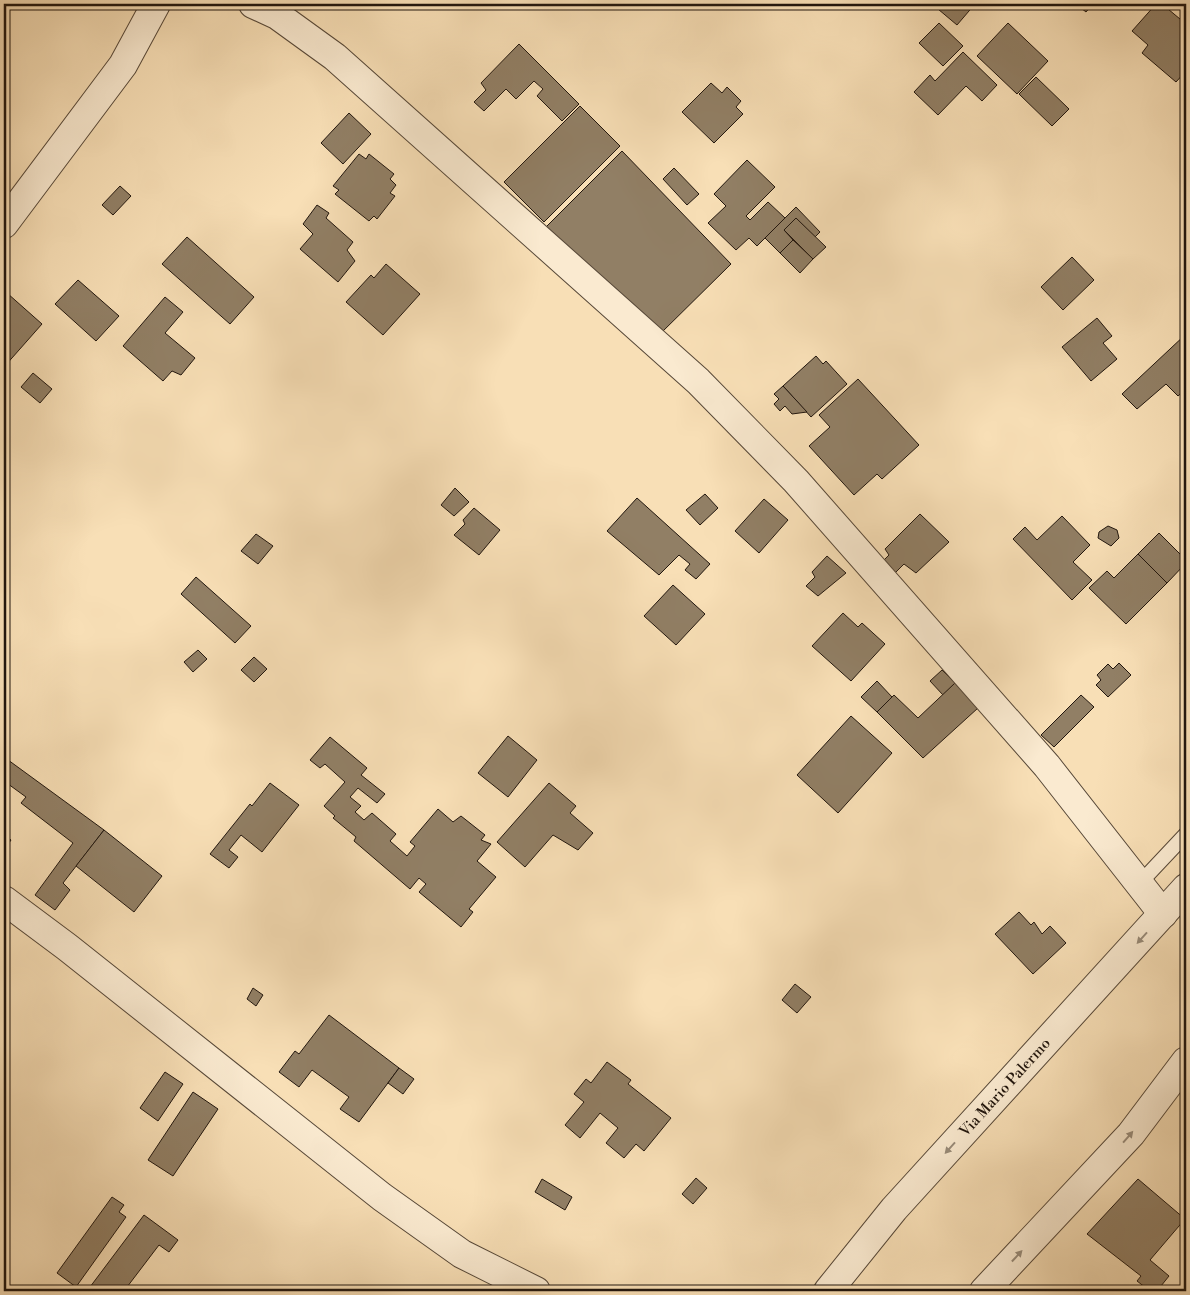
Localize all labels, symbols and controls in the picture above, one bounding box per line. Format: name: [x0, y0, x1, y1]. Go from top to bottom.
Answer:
one-way arrow: [1136, 931, 1148, 943]
street label: Via Mario Palermo: [955, 1034, 1055, 1142]
one-way arrow: [1122, 1131, 1134, 1143]
one-way arrow: [944, 1142, 956, 1154]
one-way arrow: [1011, 1250, 1023, 1262]

